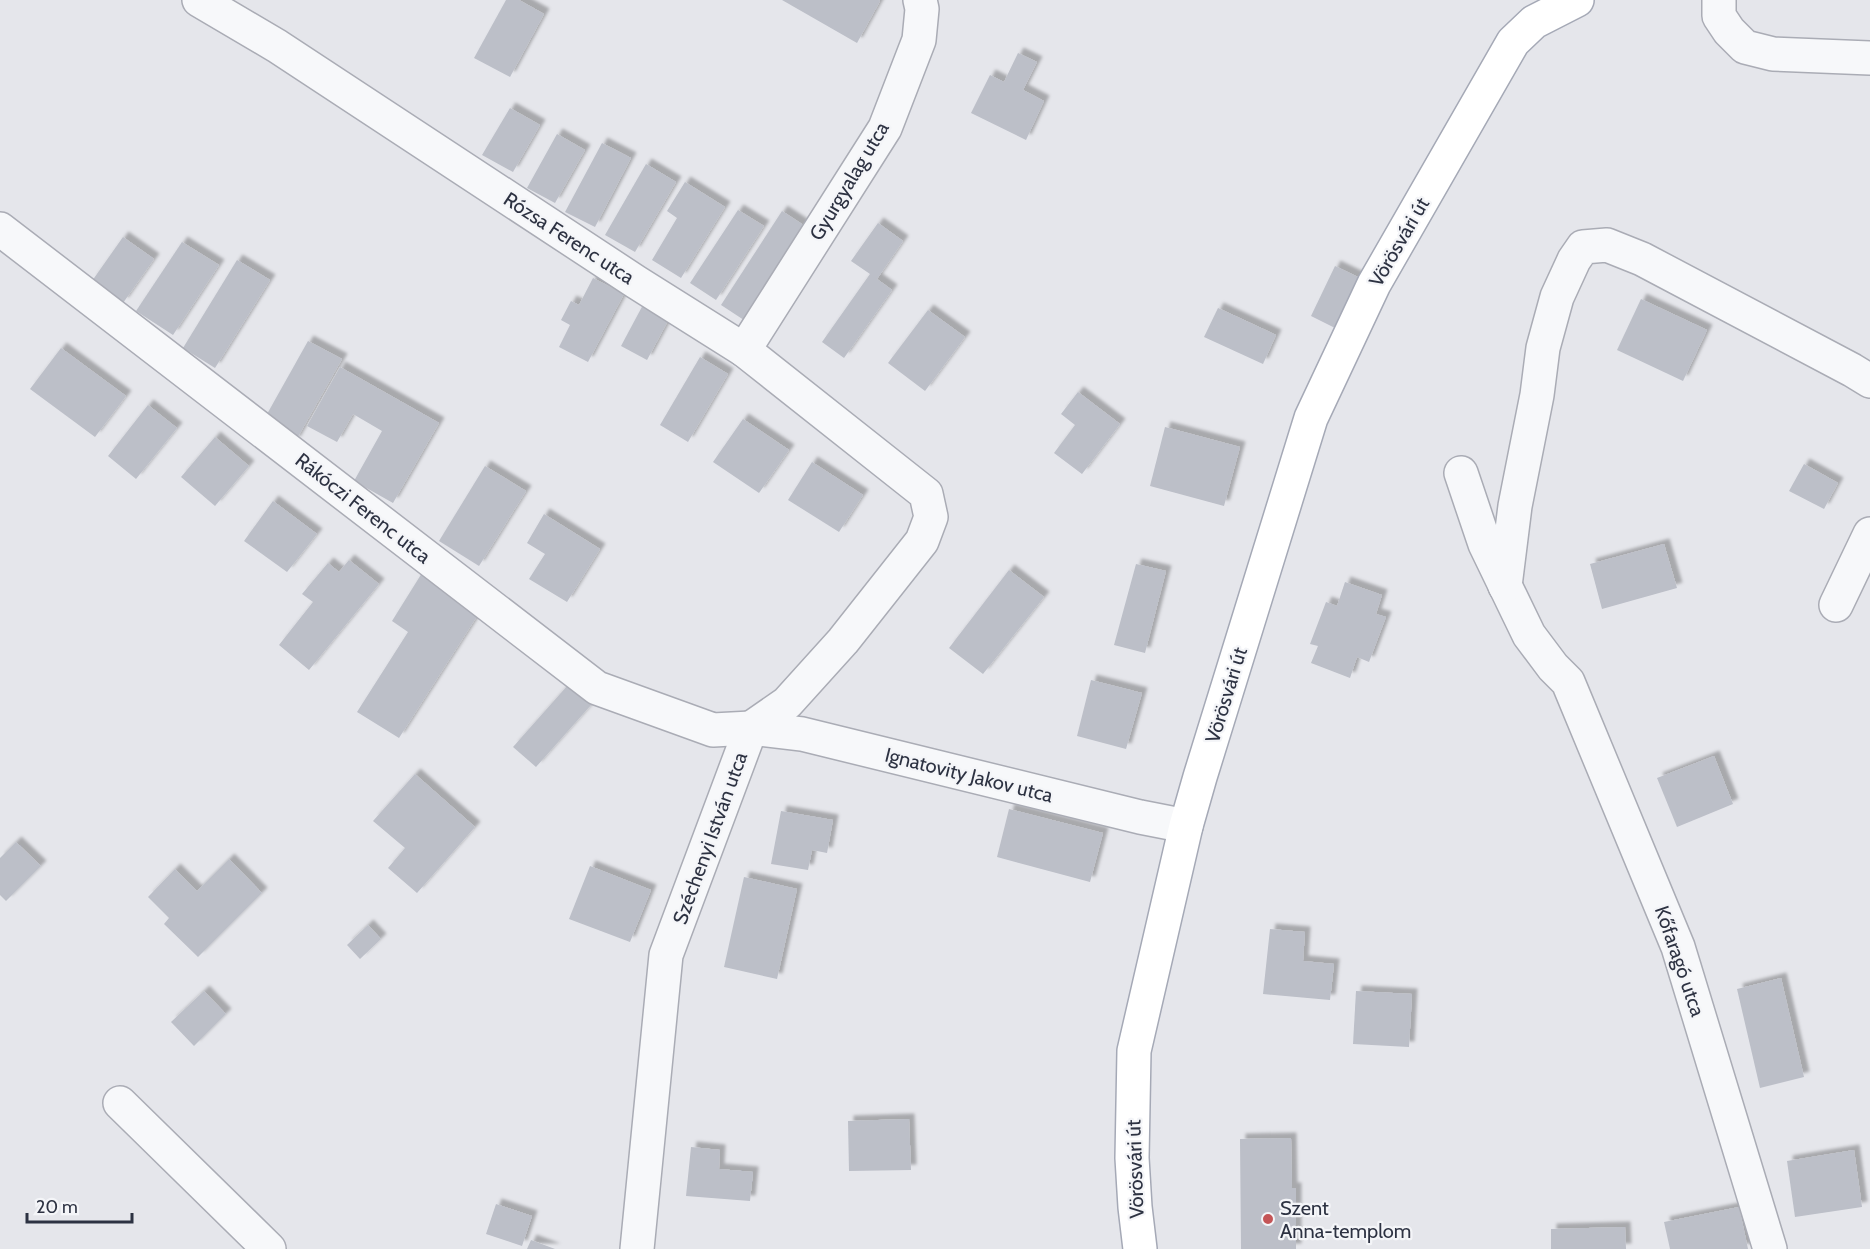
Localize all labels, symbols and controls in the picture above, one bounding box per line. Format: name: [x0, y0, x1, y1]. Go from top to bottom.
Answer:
street label: Gyurgyalag utca: [804, 117, 894, 245]
street label: Rózsa Ferenc utca: [499, 187, 639, 289]
street label: Vörösvári út: [1364, 193, 1434, 291]
street label: Rákóczi Ferenc utca: [291, 448, 436, 568]
street label: Vörösvári út: [1200, 644, 1252, 746]
street label: Ignatovity Jakov utca: [883, 743, 1056, 808]
street label: Széchenyi István utca: [668, 748, 752, 927]
street label: Kőfaragó utca: [1650, 902, 1710, 1020]
street label: Vörösvári út: [1121, 1119, 1149, 1219]
scale bar: [27, 1186, 132, 1224]
text: 20 m: [36, 1196, 78, 1218]
place label: Szent Anna-templom: [1280, 1196, 1411, 1243]
marker: Szent Anna-templom: [1261, 1212, 1275, 1226]

